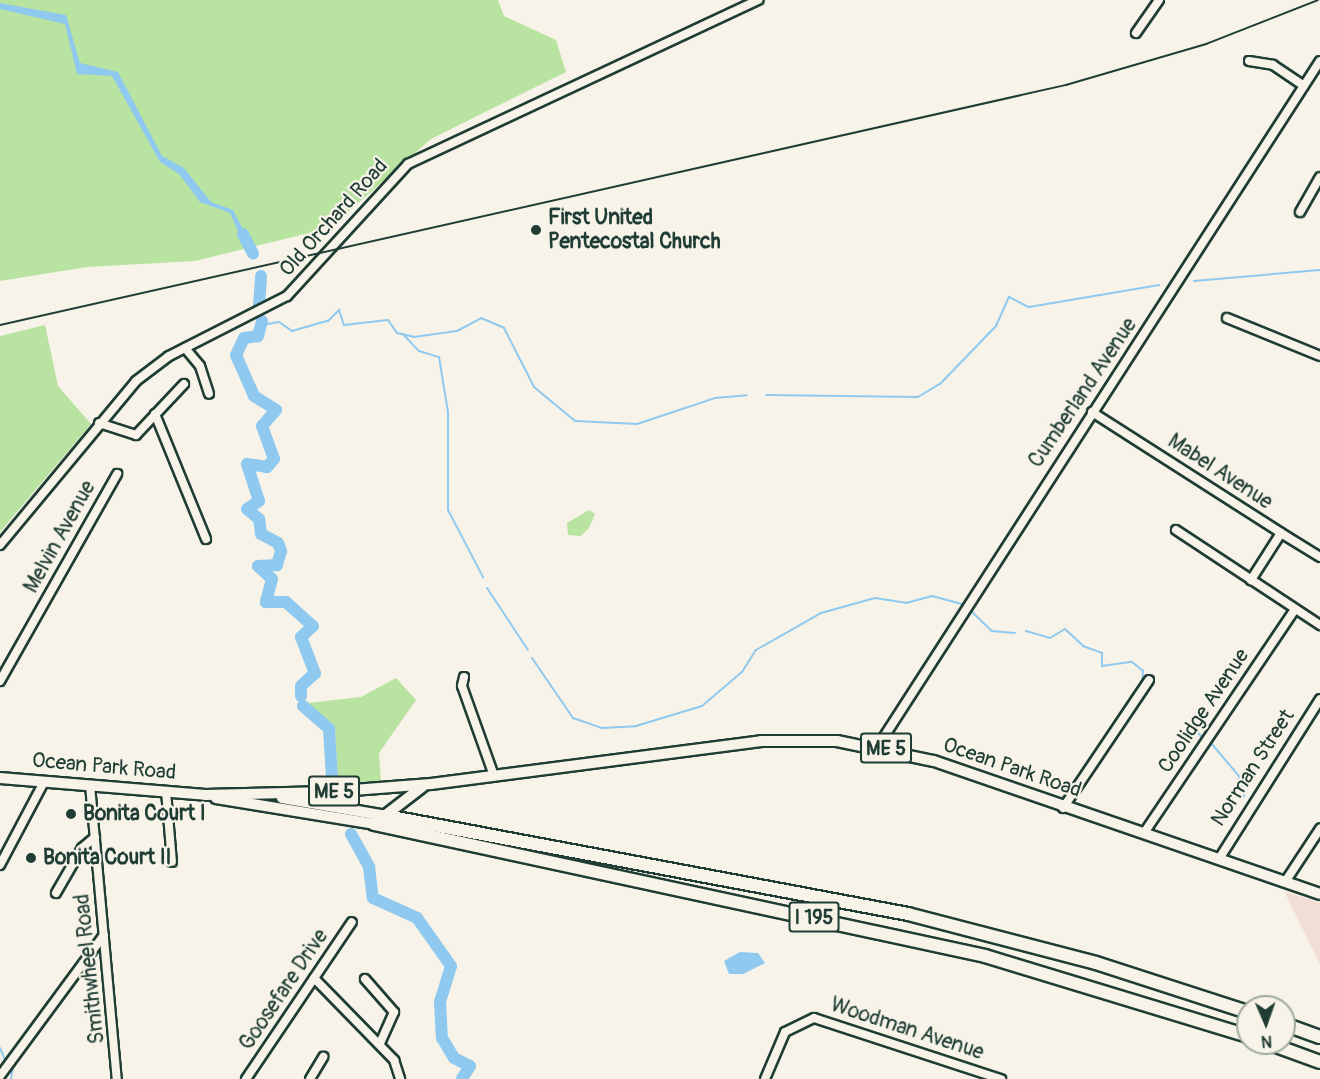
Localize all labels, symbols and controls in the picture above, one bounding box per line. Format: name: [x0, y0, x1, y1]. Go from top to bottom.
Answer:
street label: Old Orchard Road: [275, 154, 393, 282]
place label: First United Pentecostal Church: [548, 205, 721, 255]
marker: First United Pentecostal Church: [529, 223, 543, 237]
street label: Cumberland Avenue: [1024, 313, 1142, 473]
street label: Mabel Avenue: [1163, 429, 1277, 515]
street label: Melvin Avenue: [19, 476, 101, 598]
street label: Coolidge Avenue: [1153, 644, 1255, 778]
street label: Norman Street: [1206, 705, 1300, 831]
road number: ME 5: [859, 731, 913, 765]
street label: Ocean Park Road: [939, 733, 1085, 803]
street label: Ocean Park Road: [31, 748, 177, 786]
road number: ME 5: [307, 774, 361, 808]
place label: Bonita Court I: [83, 801, 206, 827]
marker: Bonita Court I: [64, 807, 78, 821]
place label: Bonita Court II: [43, 845, 172, 871]
marker: Bonita Court II: [24, 851, 38, 865]
street label: Smithwheel Road: [70, 893, 110, 1045]
road number: I 195: [788, 900, 840, 934]
street label: Goosefare Drive: [234, 925, 334, 1055]
street label: Woodman Avenue: [827, 992, 987, 1066]
north arrow: [1236, 995, 1296, 1055]
text: N: [1261, 1031, 1272, 1051]

